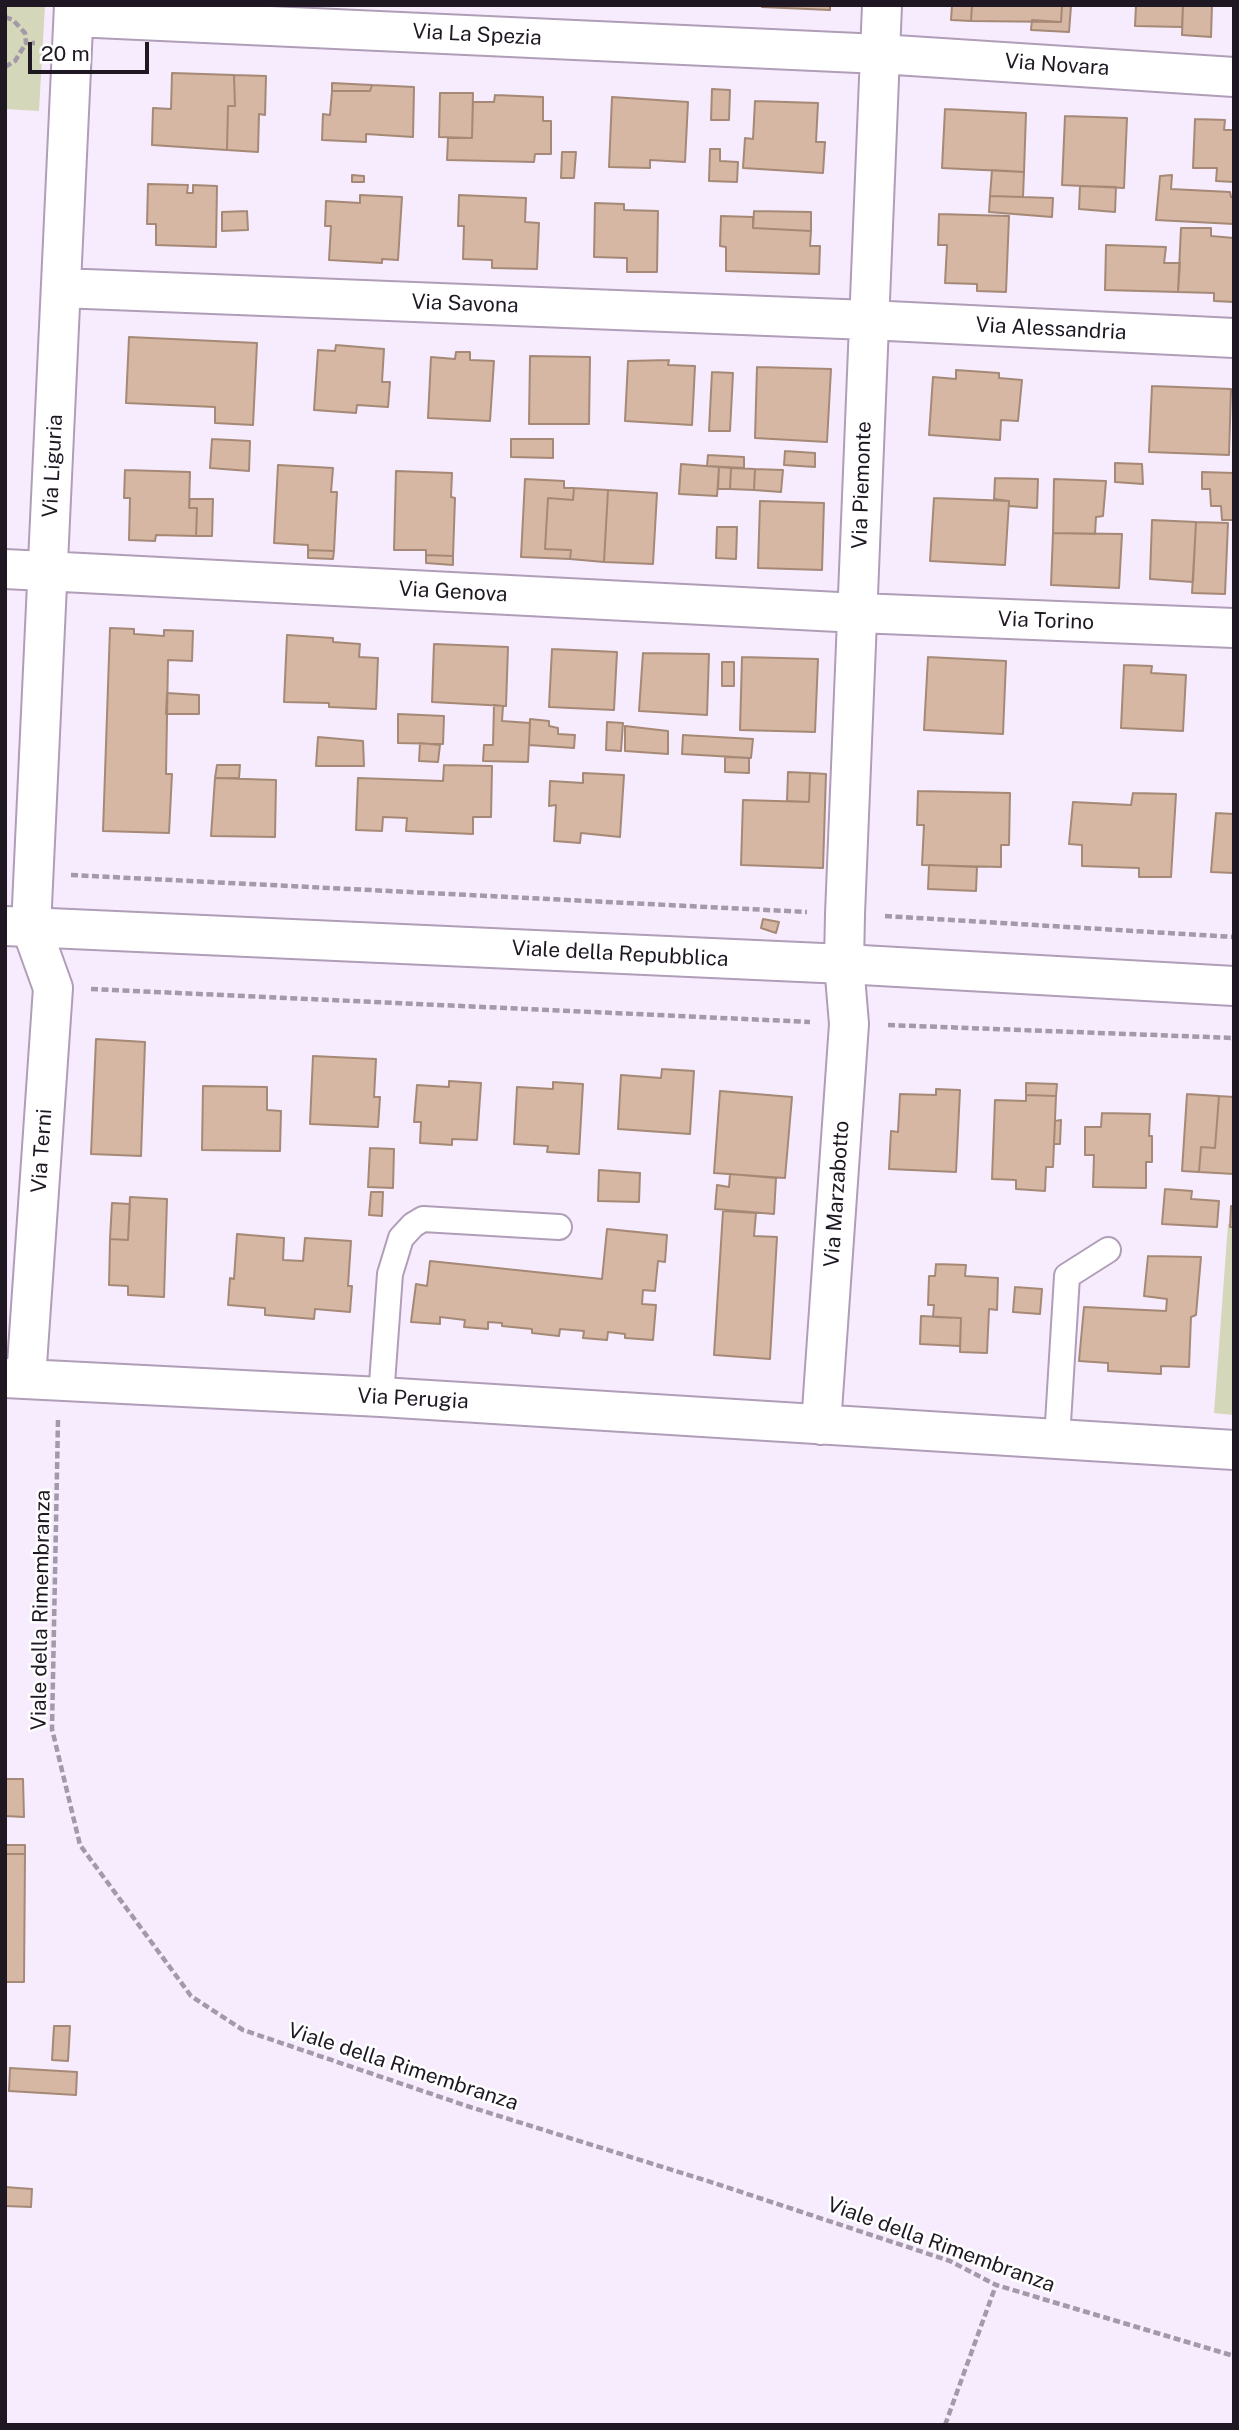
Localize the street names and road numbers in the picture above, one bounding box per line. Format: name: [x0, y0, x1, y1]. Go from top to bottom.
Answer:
street label: Via La Spezia: [412, 19, 542, 51]
street label: Via Novara: [1004, 49, 1110, 81]
street label: Via Savona: [411, 290, 519, 318]
street label: Via Alessandria: [975, 312, 1127, 346]
street label: Via Liguria: [38, 414, 68, 518]
street label: Via Piemonte: [847, 421, 877, 549]
street label: Via Genova: [398, 577, 508, 607]
street label: Via Torino: [997, 607, 1095, 635]
street label: Viale della Repubblica: [511, 936, 729, 972]
street label: Via Terni: [26, 1108, 58, 1194]
street label: Via Marzabotto: [819, 1120, 855, 1268]
street label: Via Perugia: [357, 1384, 469, 1414]
street label: Viale della Rimembranza: [26, 1489, 56, 1731]
street label: Viale della Rimembranza: [285, 2018, 521, 2116]
street label: Viale della Rimembranza: [824, 2192, 1058, 2298]

